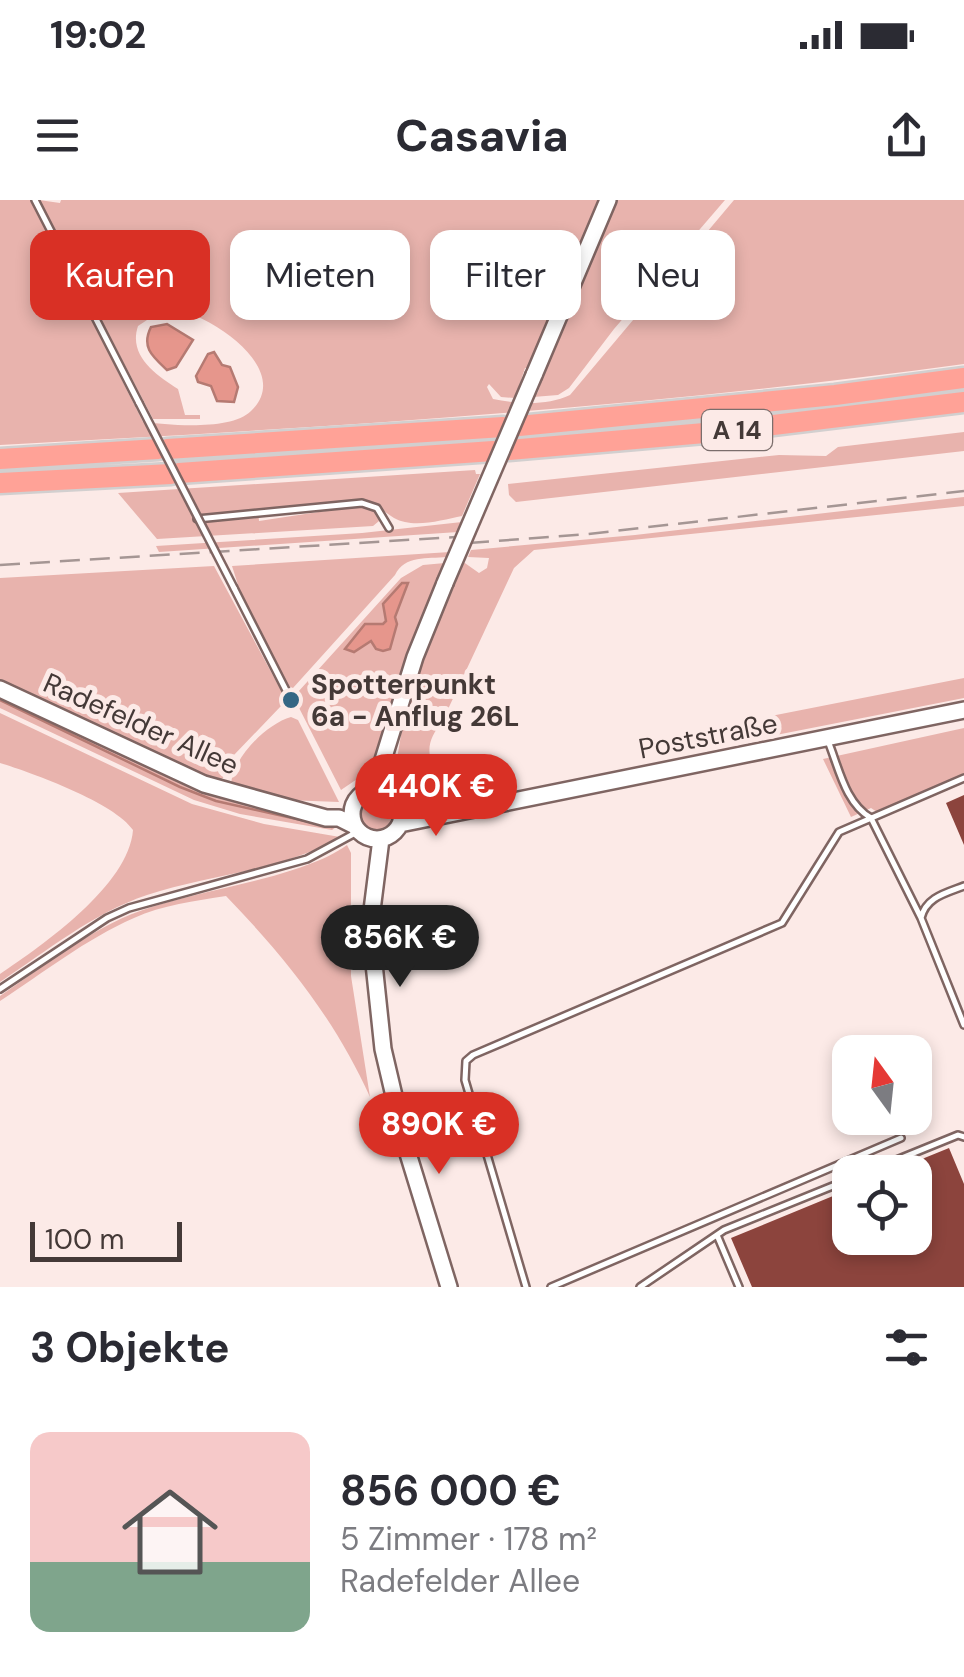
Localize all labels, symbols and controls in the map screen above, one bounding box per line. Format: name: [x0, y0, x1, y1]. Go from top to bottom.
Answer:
text: 19:02: [50, 10, 146, 60]
text: Casavia: [395, 106, 569, 165]
icon: menu: [30, 108, 85, 163]
icon: share: [879, 108, 934, 163]
chip: Kaufen: [30, 230, 210, 320]
chip: Mieten: [230, 230, 410, 320]
chip: Filter: [430, 230, 581, 320]
chip: Neu: [601, 230, 735, 320]
road number: A 14: [702, 410, 772, 450]
street label: Radefelder Allee: [37, 664, 245, 784]
place label: Spotterpunkt 6a - Anflug 26L: [311, 666, 520, 735]
marker: Spotterpunkt 6a - Anflug 26L: [280, 689, 302, 711]
street label: Poststraße: [636, 704, 780, 768]
pin: 440K €: [355, 754, 517, 839]
text: 440K €: [377, 765, 495, 807]
pin: 856K €: [319, 905, 481, 990]
text: 856K €: [343, 916, 457, 958]
north arrow: [832, 1035, 932, 1135]
map controls: [832, 1035, 932, 1255]
pin: 890K €: [358, 1092, 520, 1177]
text: 890K €: [381, 1103, 497, 1145]
button: locate: [832, 1155, 932, 1255]
scale bar: [30, 1217, 182, 1262]
text: 100 m: [45, 1221, 124, 1258]
text: 3 Objekte: [30, 1320, 230, 1375]
icon: filters: [879, 1320, 934, 1375]
text: 856 000 €: [340, 1463, 561, 1518]
icon: home: [110, 1472, 230, 1592]
text: 5 Zimmer · 178 m²: [340, 1518, 597, 1560]
text: Radefelder Allee: [340, 1560, 580, 1602]

